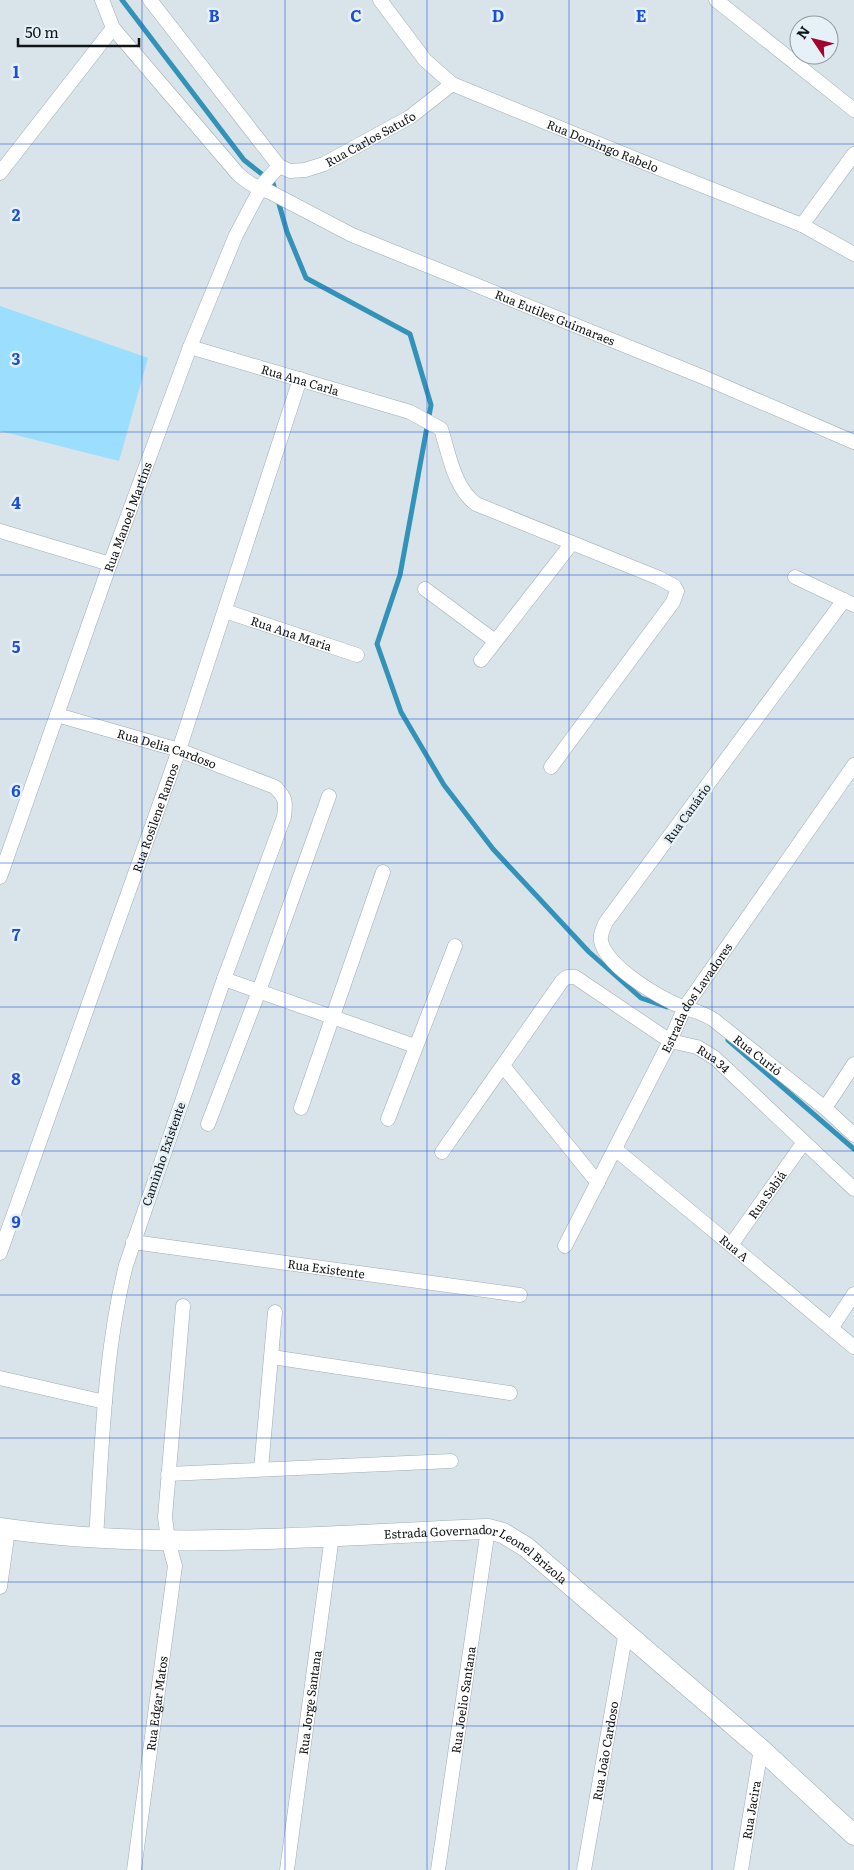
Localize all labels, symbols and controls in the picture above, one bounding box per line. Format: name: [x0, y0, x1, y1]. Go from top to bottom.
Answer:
text: B: [208, 3, 220, 27]
text: C: [350, 3, 362, 27]
text: D: [492, 3, 504, 27]
text: E: [636, 3, 647, 27]
scale bar: [18, 15, 139, 47]
north arrow: [789, 15, 839, 65]
text: 50 m: [25, 20, 59, 43]
text: N: [791, 21, 814, 43]
text: 1: [13, 59, 20, 83]
street label: Rua Carlos Satufo: [322, 107, 419, 171]
street label: Rua Domingo Rabelo: [544, 115, 661, 176]
text: 2: [12, 202, 21, 226]
street label: Rua Eutiles Guimaraes: [492, 285, 618, 350]
text: 3: [12, 346, 21, 370]
street label: Rua Ana Carla: [259, 360, 342, 400]
street label: Rua Manoel Martins: [99, 459, 156, 574]
text: 4: [11, 490, 21, 514]
street label: Rua Ana Maria: [249, 611, 335, 655]
text: 5: [12, 634, 21, 658]
street label: Rua Delia Cardoso: [115, 724, 219, 773]
street label: Rua Rosilene Ramos: [127, 760, 183, 875]
text: 6: [11, 778, 21, 802]
street label: Rua Canário: [659, 779, 715, 847]
text: 7: [12, 922, 21, 946]
street label: Estrada dos Lavadores: [656, 939, 737, 1056]
street label: Rua Curió: [730, 1030, 786, 1080]
street label: Rua 34: [694, 1040, 735, 1077]
text: 8: [11, 1066, 21, 1090]
street label: Caminho Existente: [137, 1100, 189, 1208]
street label: Rua Sabiá: [743, 1166, 791, 1222]
text: 9: [11, 1209, 21, 1233]
street label: Rua A: [716, 1230, 753, 1266]
street label: Rua Existente: [286, 1254, 366, 1283]
street label: Estrada Governador Leonel Brizola: [383, 1520, 572, 1588]
street label: Rua Joelio Santana: [446, 1645, 480, 1755]
street label: Rua Jorge Santana: [294, 1649, 326, 1756]
street label: Rua Edgar Matos: [141, 1654, 172, 1752]
street label: Rua João Cardoso: [587, 1700, 623, 1802]
street label: Rua Jacira: [737, 1779, 765, 1841]

